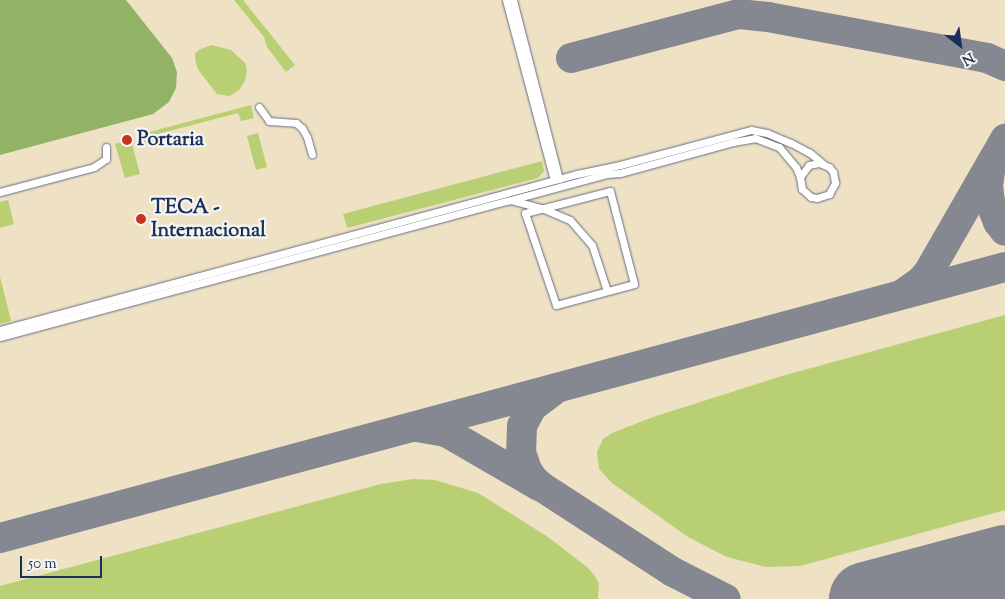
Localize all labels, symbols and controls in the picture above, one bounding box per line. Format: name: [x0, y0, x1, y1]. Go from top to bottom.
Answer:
north arrow: [935, 20, 985, 70]
text: N: [958, 47, 977, 69]
place label: Portaria: [137, 128, 204, 152]
marker: Portaria: [121, 134, 133, 146]
place label: TECA - Internacional: [151, 196, 266, 243]
marker: TECA - Internacional: [135, 213, 147, 225]
scale bar: [22, 546, 105, 578]
text: 50 m: [28, 554, 57, 575]

